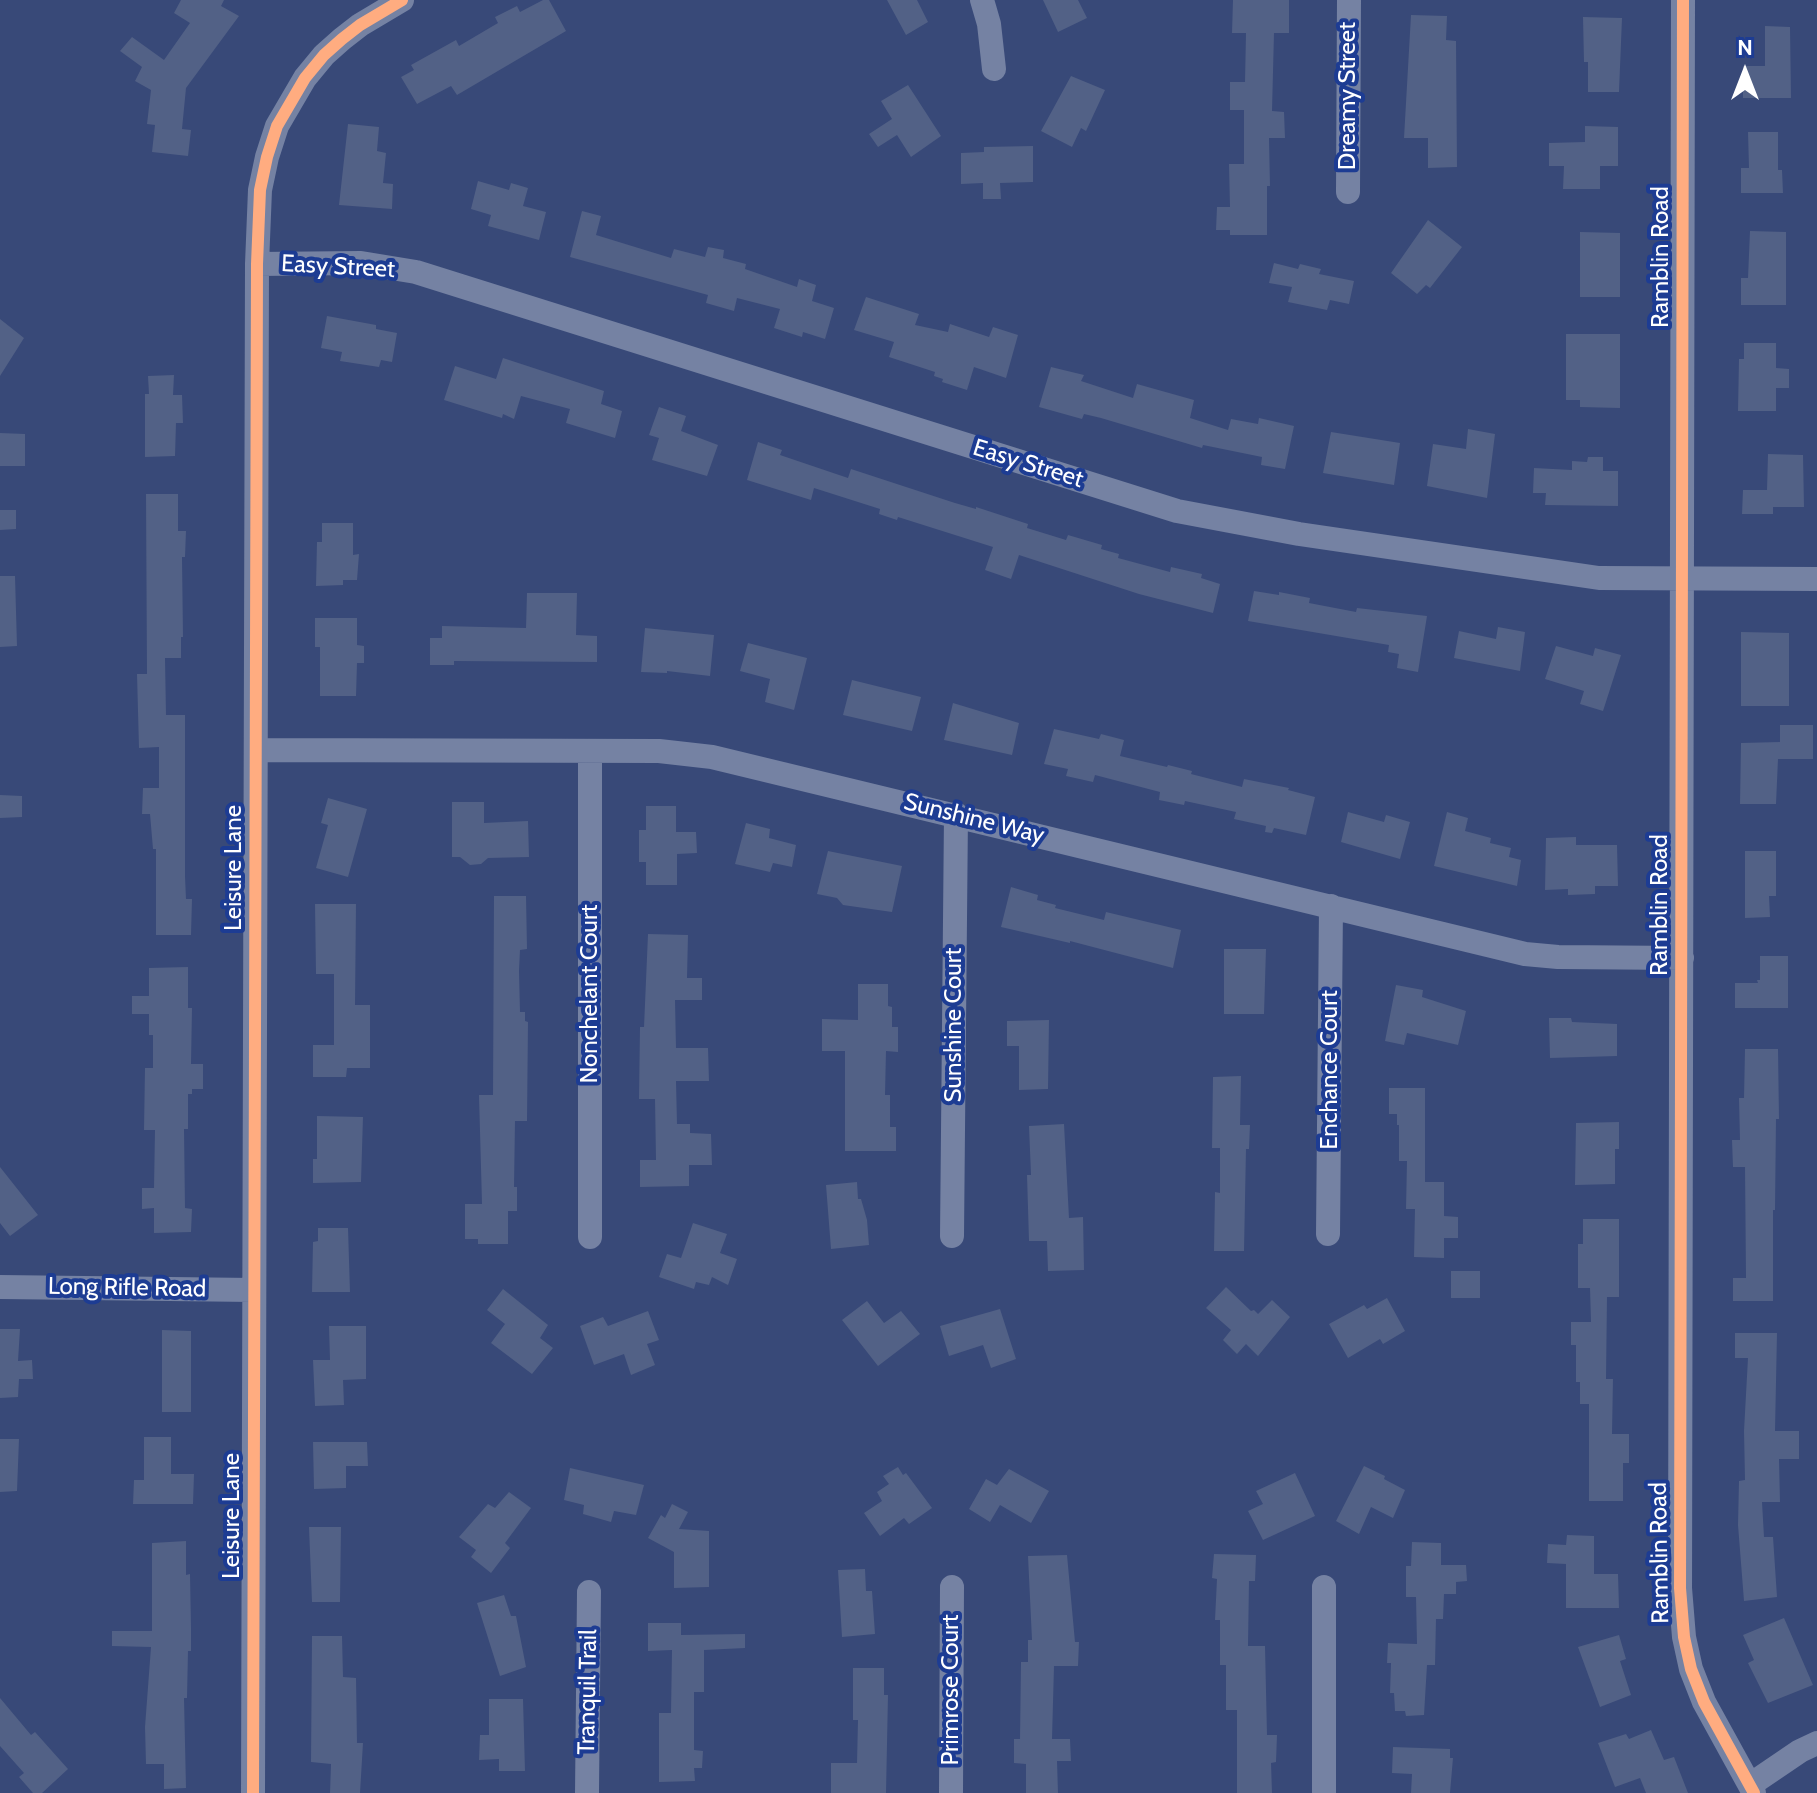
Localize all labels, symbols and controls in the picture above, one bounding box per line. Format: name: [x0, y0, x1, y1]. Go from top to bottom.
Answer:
street label: Dreamy Street: [1334, 22, 1362, 170]
north arrow: [1705, 32, 1785, 112]
text: N: [1737, 34, 1753, 61]
street label: Ramblin Road: [1647, 186, 1675, 328]
street label: Easy Street: [280, 250, 396, 284]
street label: Easy Street: [969, 434, 1087, 494]
street label: Sunshine Way: [901, 788, 1047, 850]
street label: Leisure Lane: [220, 805, 248, 931]
street label: Ramblin Road: [1646, 834, 1674, 976]
street label: Nonchelant Court: [576, 904, 604, 1084]
street label: Sunshine Court: [940, 948, 968, 1102]
street label: Enchance Court: [1316, 990, 1344, 1150]
street label: Long Rifle Road: [48, 1272, 206, 1304]
street label: Leisure Lane: [218, 1453, 246, 1579]
street label: Ramblin Road: [1644, 1482, 1676, 1624]
street label: Primrose Court: [937, 1614, 965, 1766]
street label: Tranquil Trail: [573, 1629, 603, 1755]

